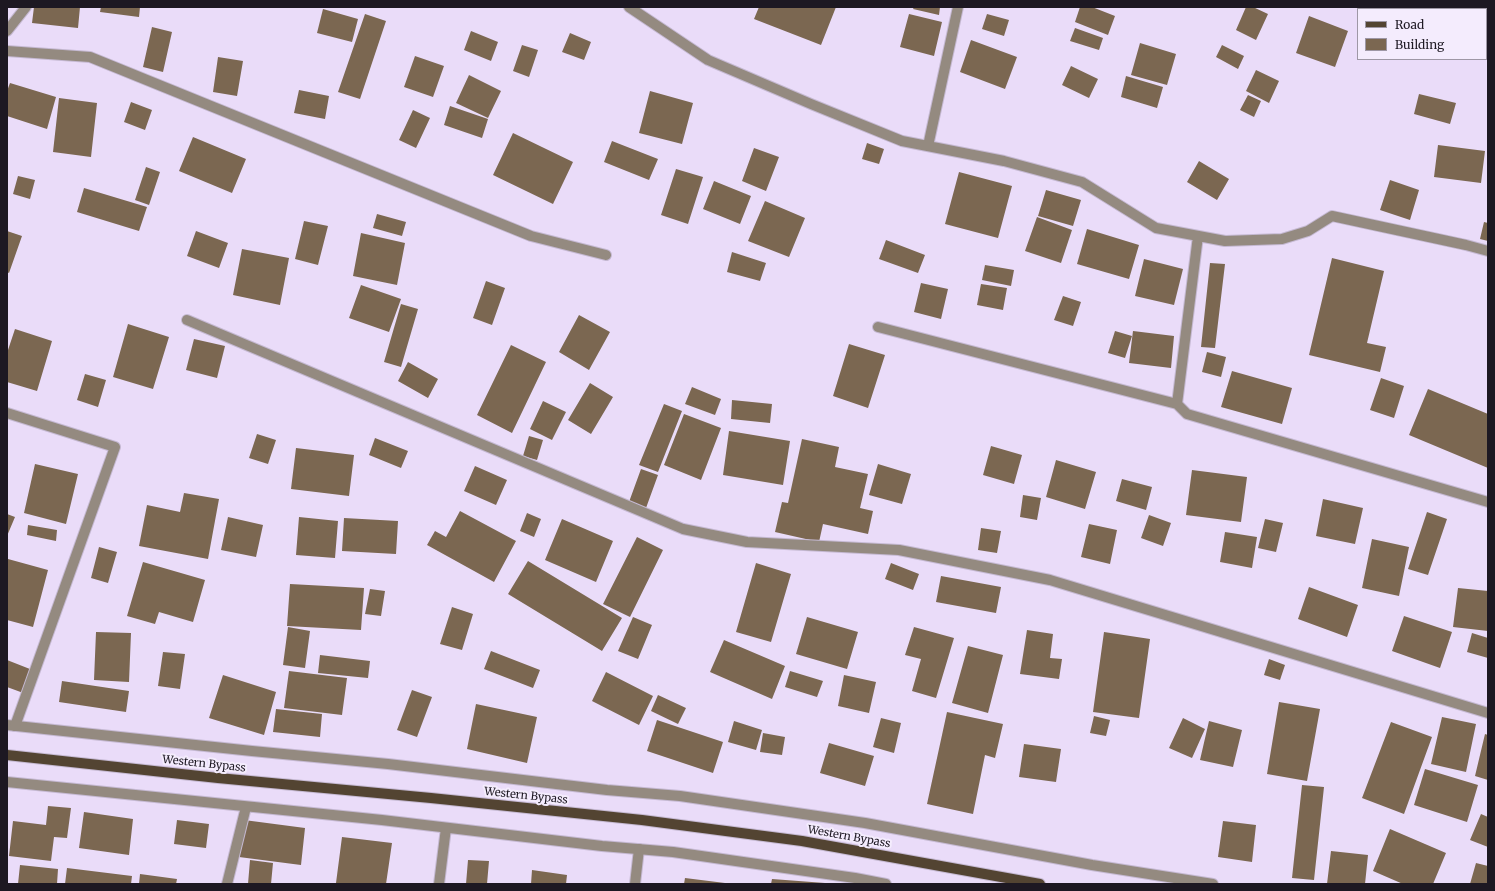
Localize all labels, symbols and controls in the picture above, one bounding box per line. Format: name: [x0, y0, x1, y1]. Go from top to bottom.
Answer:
legend: [1357, 8, 1487, 60]
text: Road: [1395, 17, 1424, 32]
text: Building: [1395, 37, 1444, 52]
street label: Western Bypass: [162, 753, 246, 775]
street label: Western Bypass: [484, 785, 568, 807]
street label: Western Bypass: [807, 823, 891, 851]

